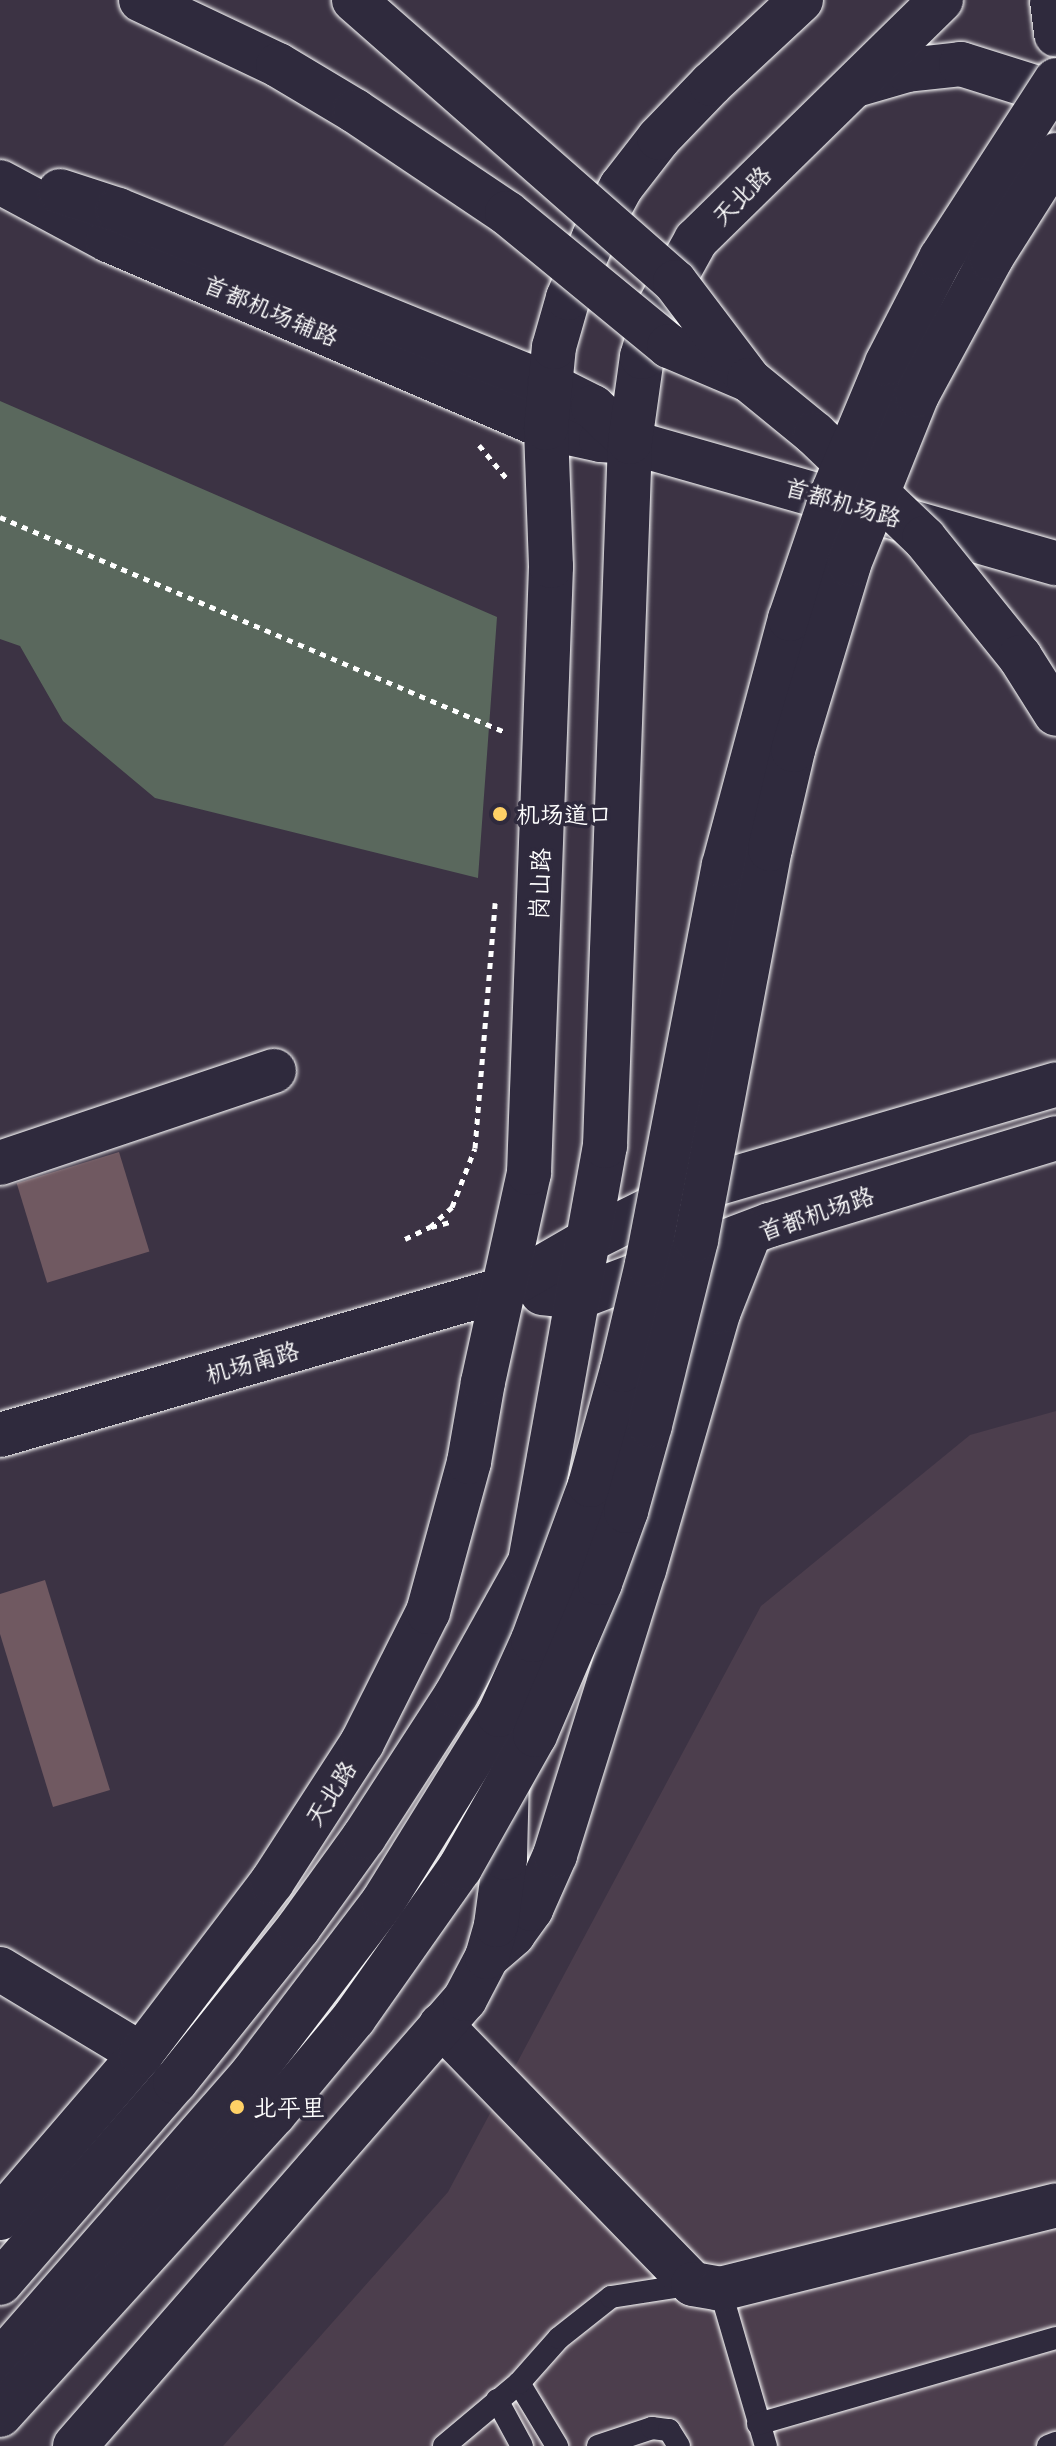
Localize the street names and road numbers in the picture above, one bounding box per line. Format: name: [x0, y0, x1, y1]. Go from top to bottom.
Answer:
street label: 天北路: [705, 159, 777, 231]
street label: 首都机场辅路: [199, 269, 343, 351]
street label: 首都机场路: [781, 472, 905, 532]
street label: 岗山路: [523, 848, 555, 920]
street label: 首都机场路: [755, 1180, 877, 1246]
street label: 机场南路: [202, 1335, 302, 1389]
street label: 天北路: [298, 1755, 362, 1831]

